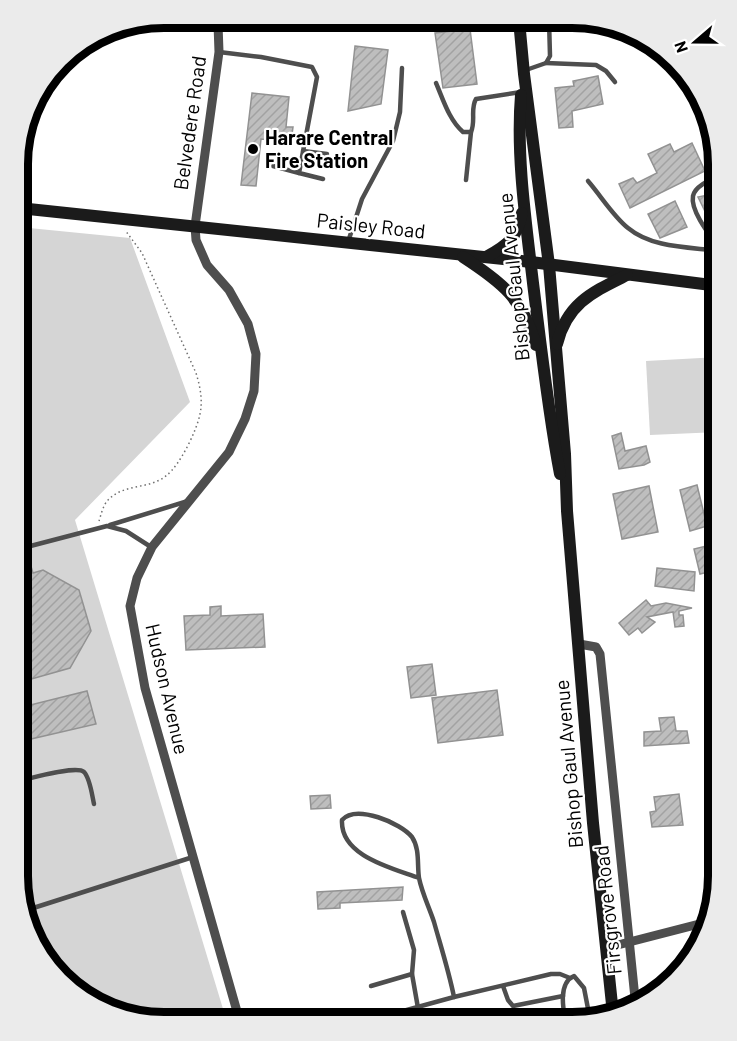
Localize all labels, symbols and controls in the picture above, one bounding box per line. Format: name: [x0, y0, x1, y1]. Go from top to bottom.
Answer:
north arrow: [665, 12, 725, 72]
text: N: [670, 39, 691, 56]
street label: Belvedere Road: [168, 54, 210, 192]
place label: Harare Central Fire Station: [265, 125, 393, 172]
marker: Harare Central Fire Station: [246, 142, 260, 156]
street label: Bishop Gaul Avenue: [492, 192, 534, 362]
street label: Paisley Road: [316, 207, 427, 243]
street label: Hudson Avenue: [141, 621, 195, 757]
street label: Bishop Gaul Avenue: [549, 679, 587, 849]
street label: Firsgrove Road: [588, 844, 626, 976]

